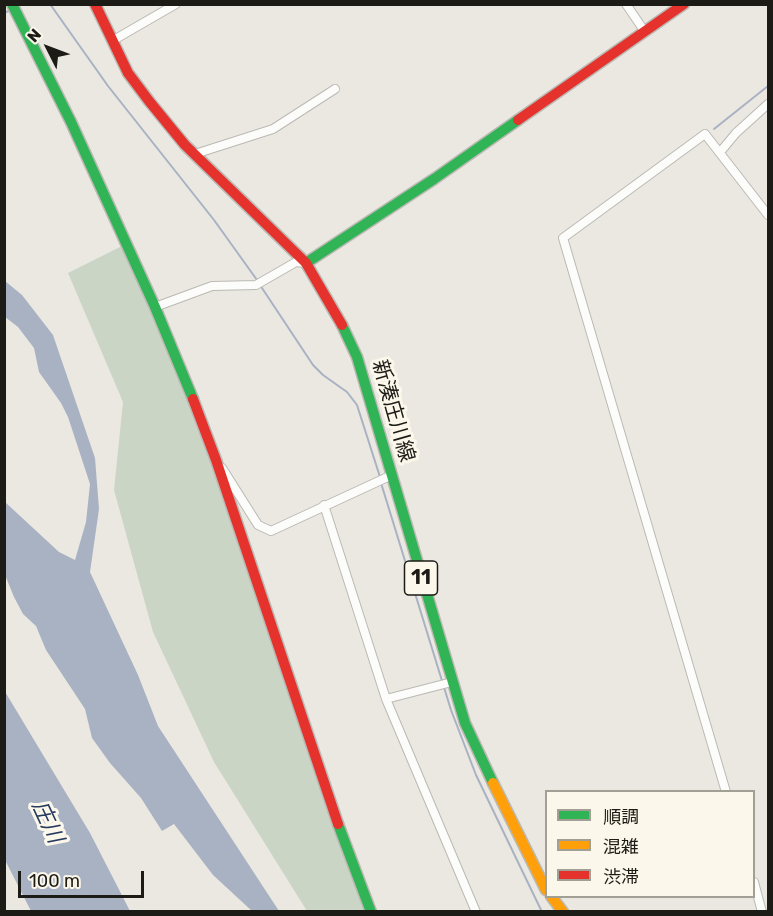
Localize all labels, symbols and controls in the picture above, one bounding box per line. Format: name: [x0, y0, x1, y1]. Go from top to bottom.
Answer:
north arrow: [18, 18, 78, 78]
text: N: [23, 25, 45, 46]
street label: 新湊庄川線: [366, 357, 420, 465]
road number: 11: [404, 561, 438, 595]
legend: [545, 790, 755, 898]
water label: 庄川: [26, 796, 68, 848]
text: 順調: [603, 806, 639, 828]
text: 混雑: [603, 836, 639, 858]
scale bar: [21, 859, 147, 897]
text: 渋滞: [603, 866, 639, 888]
text: 100 m: [29, 870, 80, 892]

